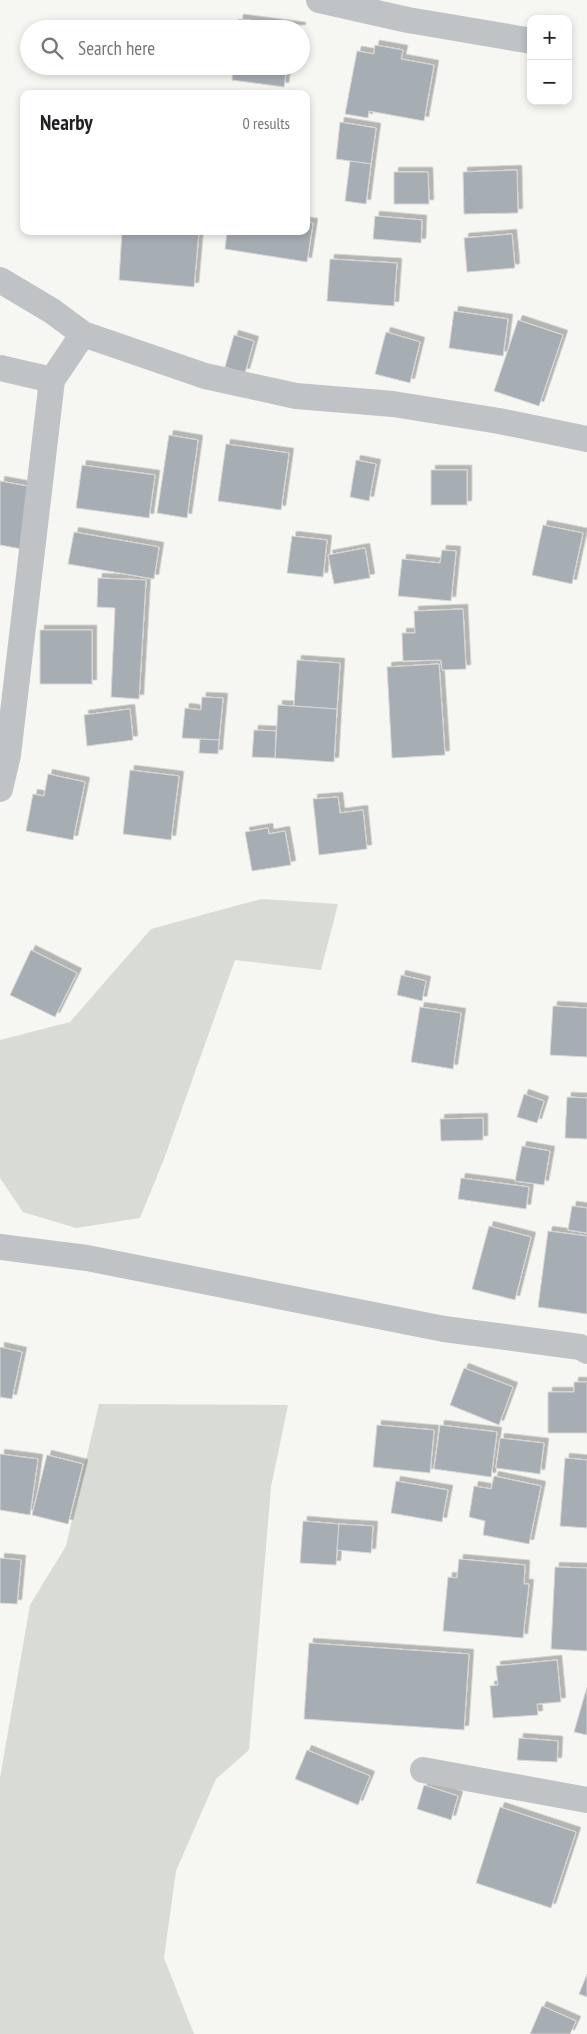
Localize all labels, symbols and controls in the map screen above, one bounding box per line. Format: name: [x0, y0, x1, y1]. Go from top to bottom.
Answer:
map controls: [527, 15, 572, 105]
button: +: [527, 15, 572, 60]
search box: [20, 20, 310, 75]
icon: search: [38, 34, 66, 62]
text: Search here: [78, 36, 155, 60]
button: −: [527, 60, 572, 105]
text: Nearby: [40, 109, 93, 136]
text: 0 results: [243, 113, 290, 133]

